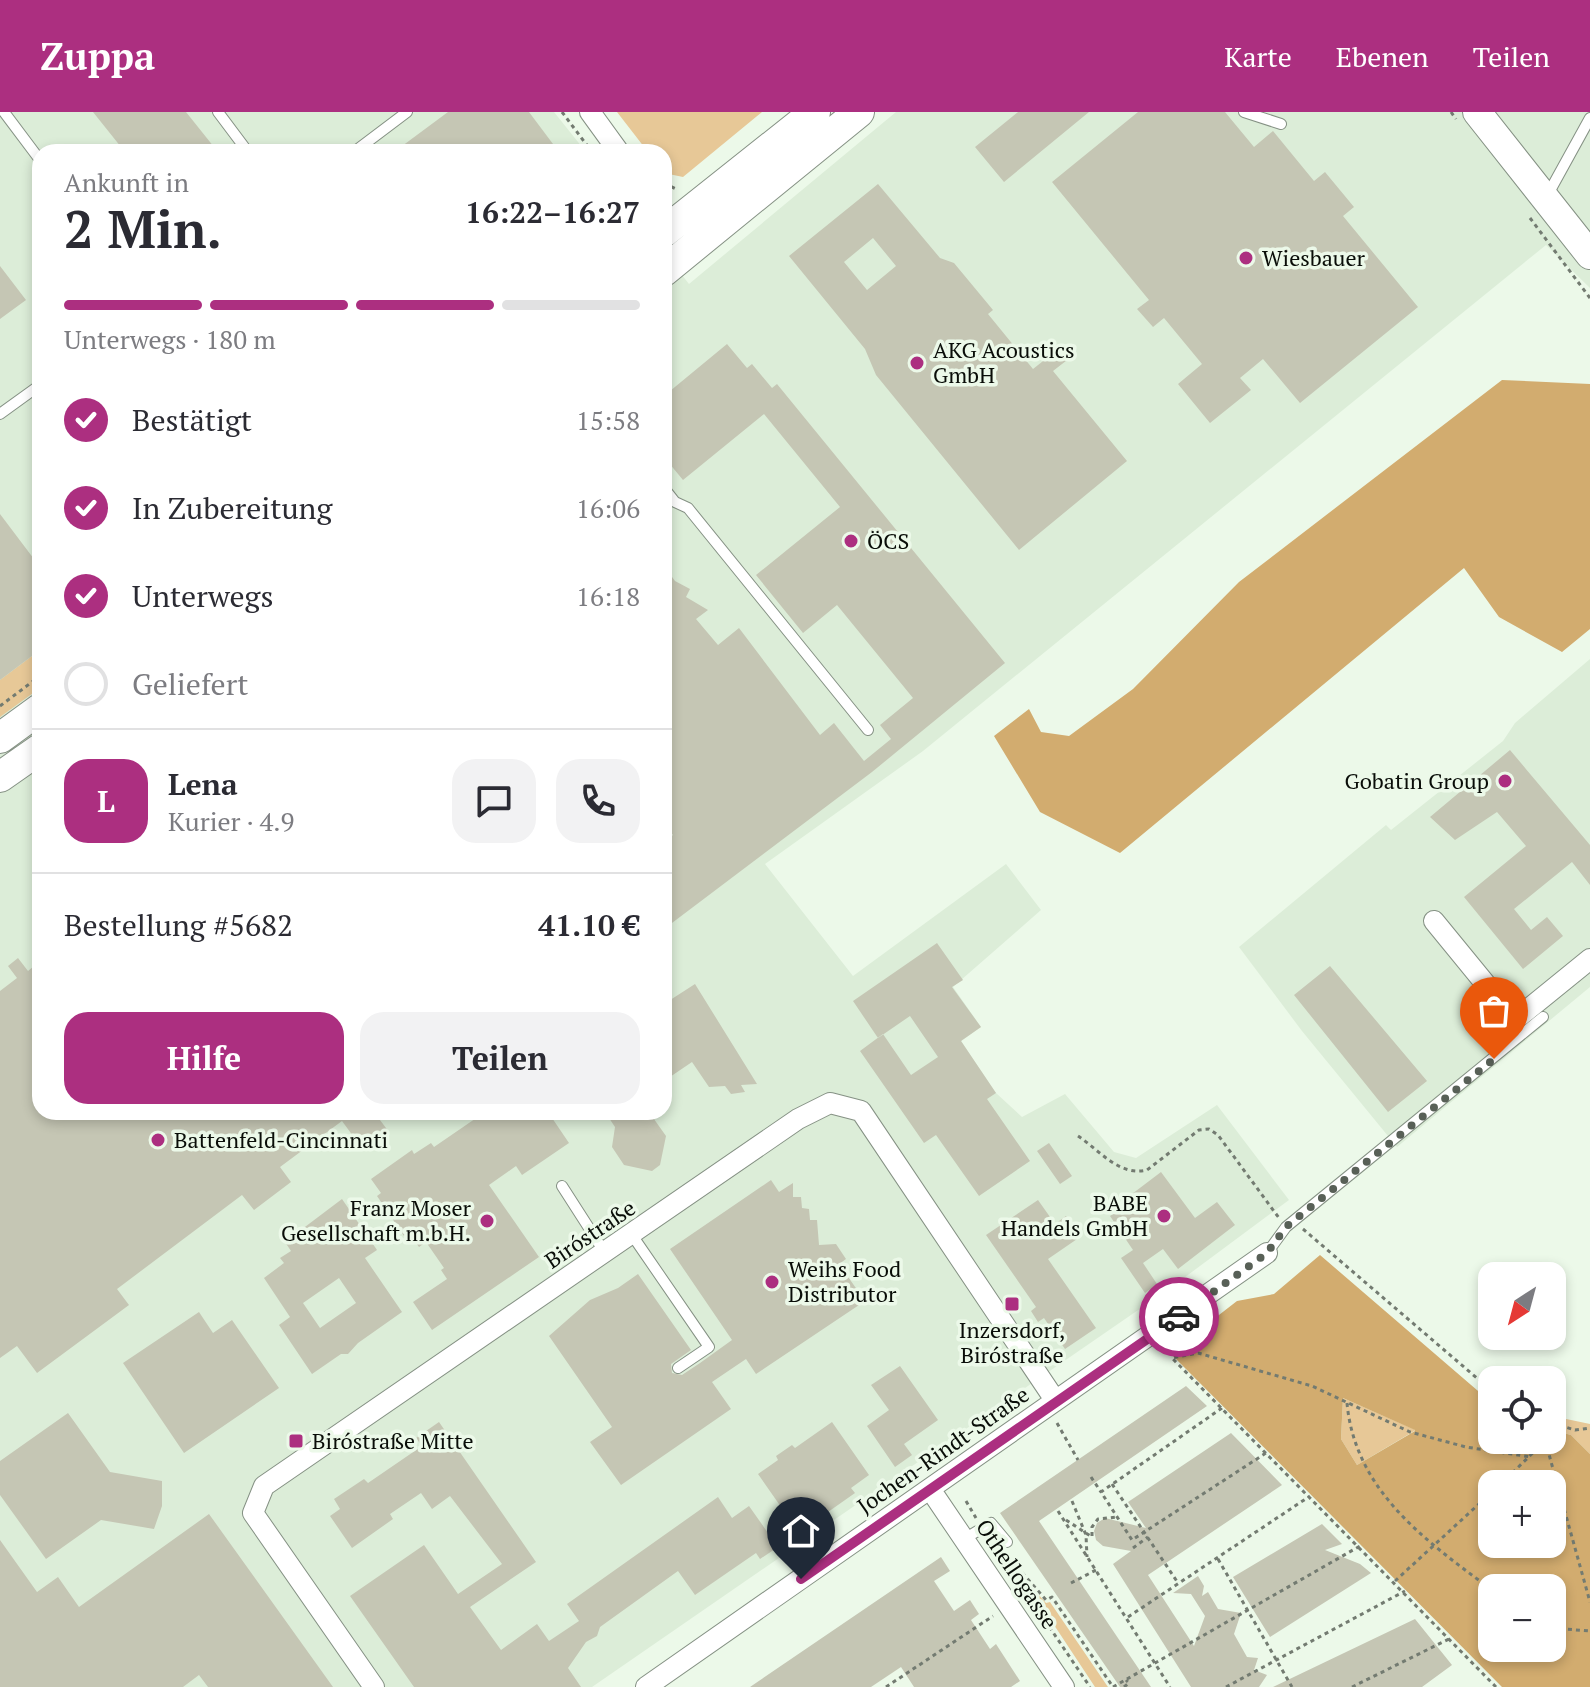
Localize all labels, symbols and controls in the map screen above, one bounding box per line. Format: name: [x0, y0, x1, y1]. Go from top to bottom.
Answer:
text: Zuppa: [40, 31, 155, 81]
text: Karte: [1224, 38, 1292, 75]
text: Ebenen: [1336, 38, 1429, 75]
text: Teilen: [1473, 38, 1550, 75]
text: Ankunft in: [64, 165, 189, 199]
text: 16:22–16:27: [465, 192, 640, 232]
text: 2 Min.: [64, 194, 222, 263]
place label: Wiesbauer: [1262, 243, 1366, 272]
marker: Wiesbauer: [1237, 249, 1255, 267]
text: Unterwegs · 180 m: [64, 322, 276, 356]
place label: AKG Acoustics GmbH: [933, 335, 1075, 389]
marker: AKG Acoustics GmbH: [908, 354, 926, 372]
icon: check: [64, 398, 108, 442]
text: Bestätigt: [132, 400, 252, 440]
text: 15:58: [576, 403, 640, 437]
icon: check: [64, 486, 108, 530]
text: In Zubereitung: [132, 488, 332, 528]
text: 16:06: [576, 491, 640, 525]
place label: ÖCS: [867, 526, 909, 555]
marker: ÖCS: [842, 532, 860, 550]
icon: check: [64, 574, 108, 618]
text: Unterwegs: [132, 576, 273, 616]
text: 16:18: [576, 579, 640, 613]
text: Geliefert: [132, 664, 248, 704]
button: chat: [452, 759, 536, 843]
button: phone: [556, 759, 640, 843]
text: Lena: [168, 764, 238, 804]
place label: Gobatin Group: [1345, 766, 1489, 795]
marker: Gobatin Group: [1496, 772, 1514, 790]
text: L: [97, 781, 115, 821]
text: Kurier · 4.9: [168, 804, 294, 838]
text: Bestellung #5682: [64, 905, 293, 945]
text: 41.10 €: [538, 905, 640, 945]
pin: [1460, 977, 1528, 1059]
icon: bag: [1472, 989, 1516, 1033]
button: Hilfe: [64, 1012, 344, 1104]
button: Teilen: [360, 1012, 640, 1104]
place label: Battenfeld-Cincinnati: [174, 1125, 388, 1154]
marker: Battenfeld-Cincinnati: [149, 1131, 167, 1149]
place label: BABE Handels GmbH: [1001, 1188, 1148, 1242]
place label: Franz Moser Gesellschaft m.b.H.: [281, 1193, 472, 1247]
street label: Biróstraße: [539, 1193, 641, 1274]
marker: BABE Handels GmbH: [1155, 1207, 1173, 1225]
marker: Franz Moser Gesellschaft m.b.H.: [478, 1212, 496, 1230]
place label: Weihs Food Distributor: [788, 1254, 901, 1308]
north arrow: [1478, 1262, 1566, 1350]
map controls: [1478, 1262, 1566, 1662]
marker: Weihs Food Distributor: [763, 1273, 781, 1291]
courier: [1139, 1277, 1219, 1357]
marker: Inzersdorf, Biróstraße: [1003, 1295, 1021, 1313]
icon: car: [1157, 1295, 1201, 1339]
place label: Inzersdorf, Biróstraße: [959, 1315, 1065, 1369]
button: locate: [1478, 1366, 1566, 1454]
street label: Jochen-Rindt-Straße: [851, 1379, 1034, 1520]
place label: Biróstraße Mitte: [312, 1426, 474, 1455]
marker: Biróstraße Mitte: [287, 1432, 305, 1450]
button: +: [1478, 1470, 1566, 1558]
pin: [767, 1497, 835, 1579]
icon: home: [779, 1509, 823, 1553]
street label: Othellogasse: [970, 1513, 1065, 1634]
button: −: [1478, 1574, 1566, 1662]

